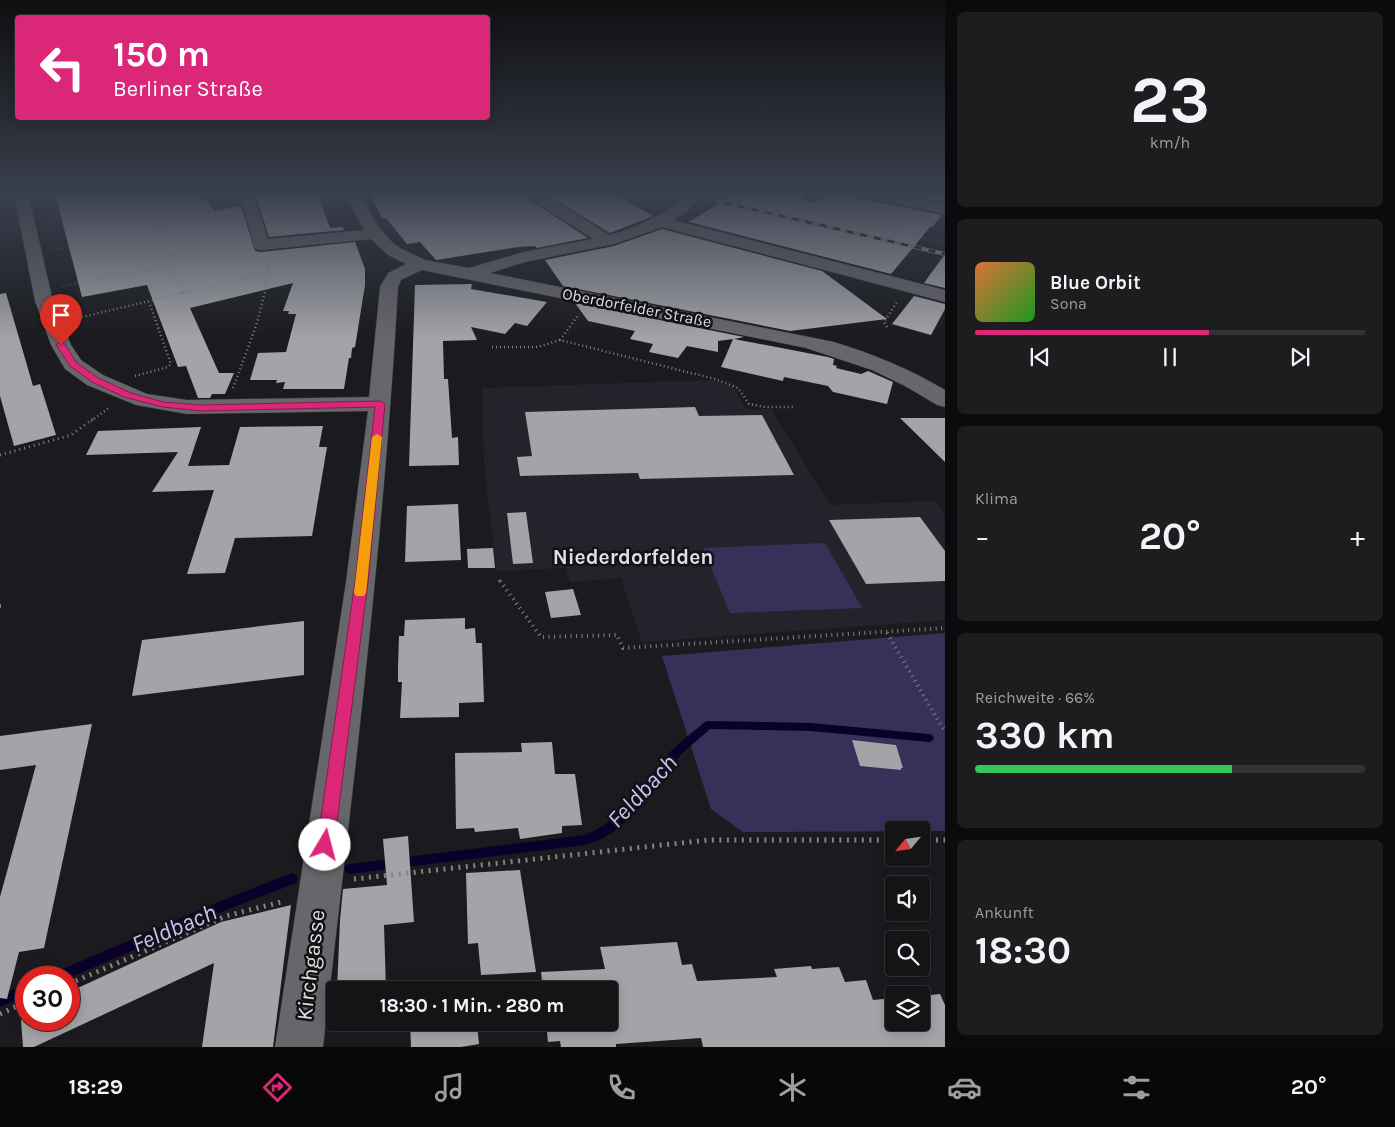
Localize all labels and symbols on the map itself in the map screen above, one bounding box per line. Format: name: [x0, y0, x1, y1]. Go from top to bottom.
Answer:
street label: Oberdorfelder Straße: [561, 284, 713, 331]
pin: [40, 294, 82, 345]
district label: Niederdorfelden: [553, 545, 713, 569]
water label: Feldbach: [601, 749, 683, 833]
position arrow: [298, 818, 350, 870]
north arrow: [885, 821, 930, 866]
water label: Feldbach: [127, 898, 221, 958]
street label: Kirchgasse: [291, 908, 331, 1022]
speed limit sign: 30: [15, 966, 80, 1031]

